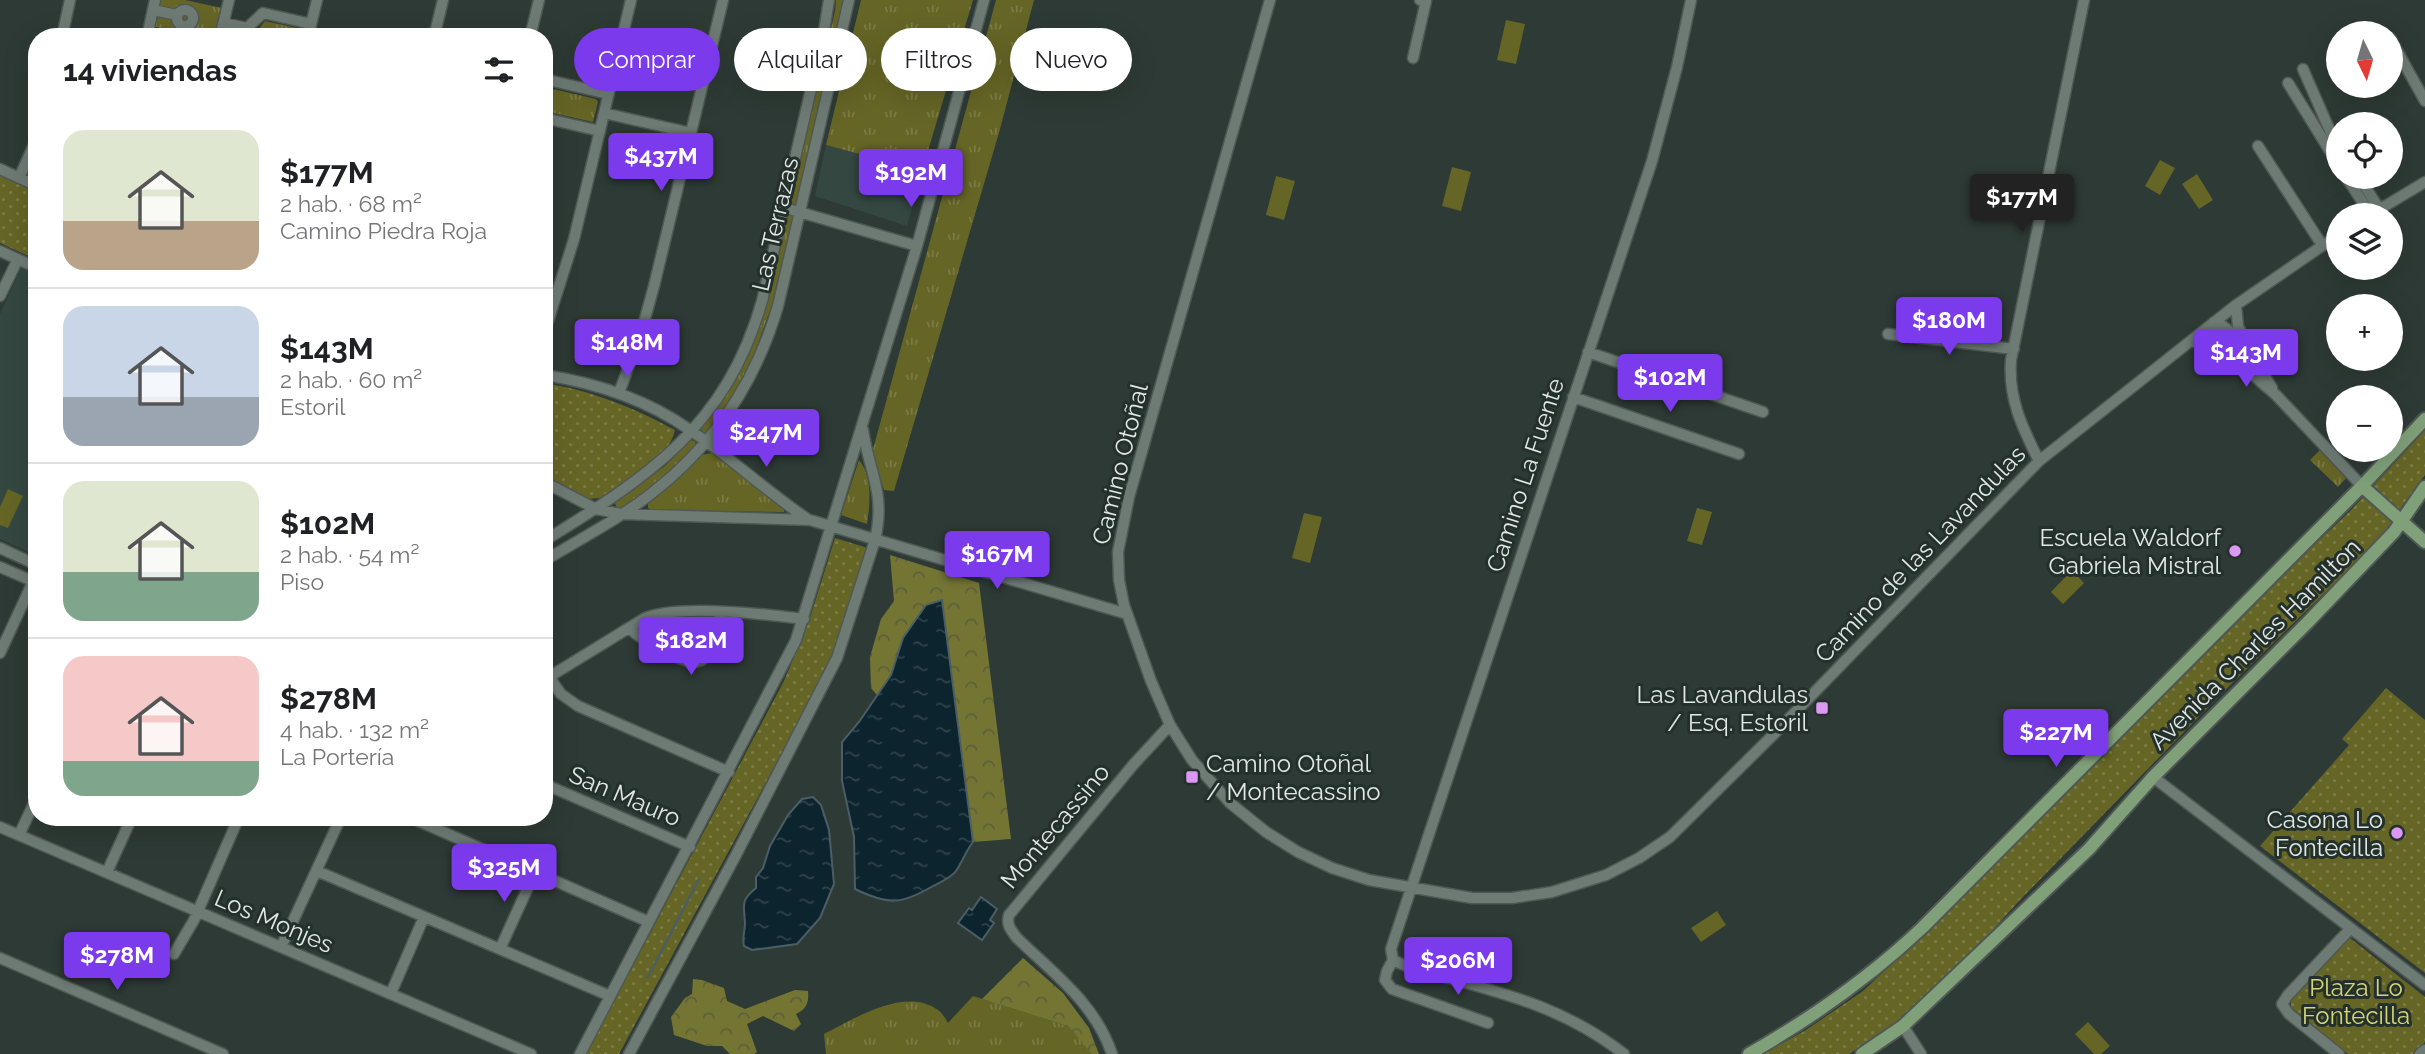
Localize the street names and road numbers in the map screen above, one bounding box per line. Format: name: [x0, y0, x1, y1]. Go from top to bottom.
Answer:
street label: Las Terrazas: [746, 154, 804, 294]
street label: Camino La Fuente: [1480, 375, 1570, 575]
street label: Camino Otoñal: [1086, 380, 1154, 548]
street label: Camino de las Lavandulas: [1809, 440, 2031, 668]
street label: Avenida Charles Hamilton: [2144, 533, 2366, 755]
street label: Montecassino: [994, 758, 1116, 894]
street label: San Mauro: [565, 760, 685, 832]
street label: Los Monjes: [210, 883, 338, 959]

